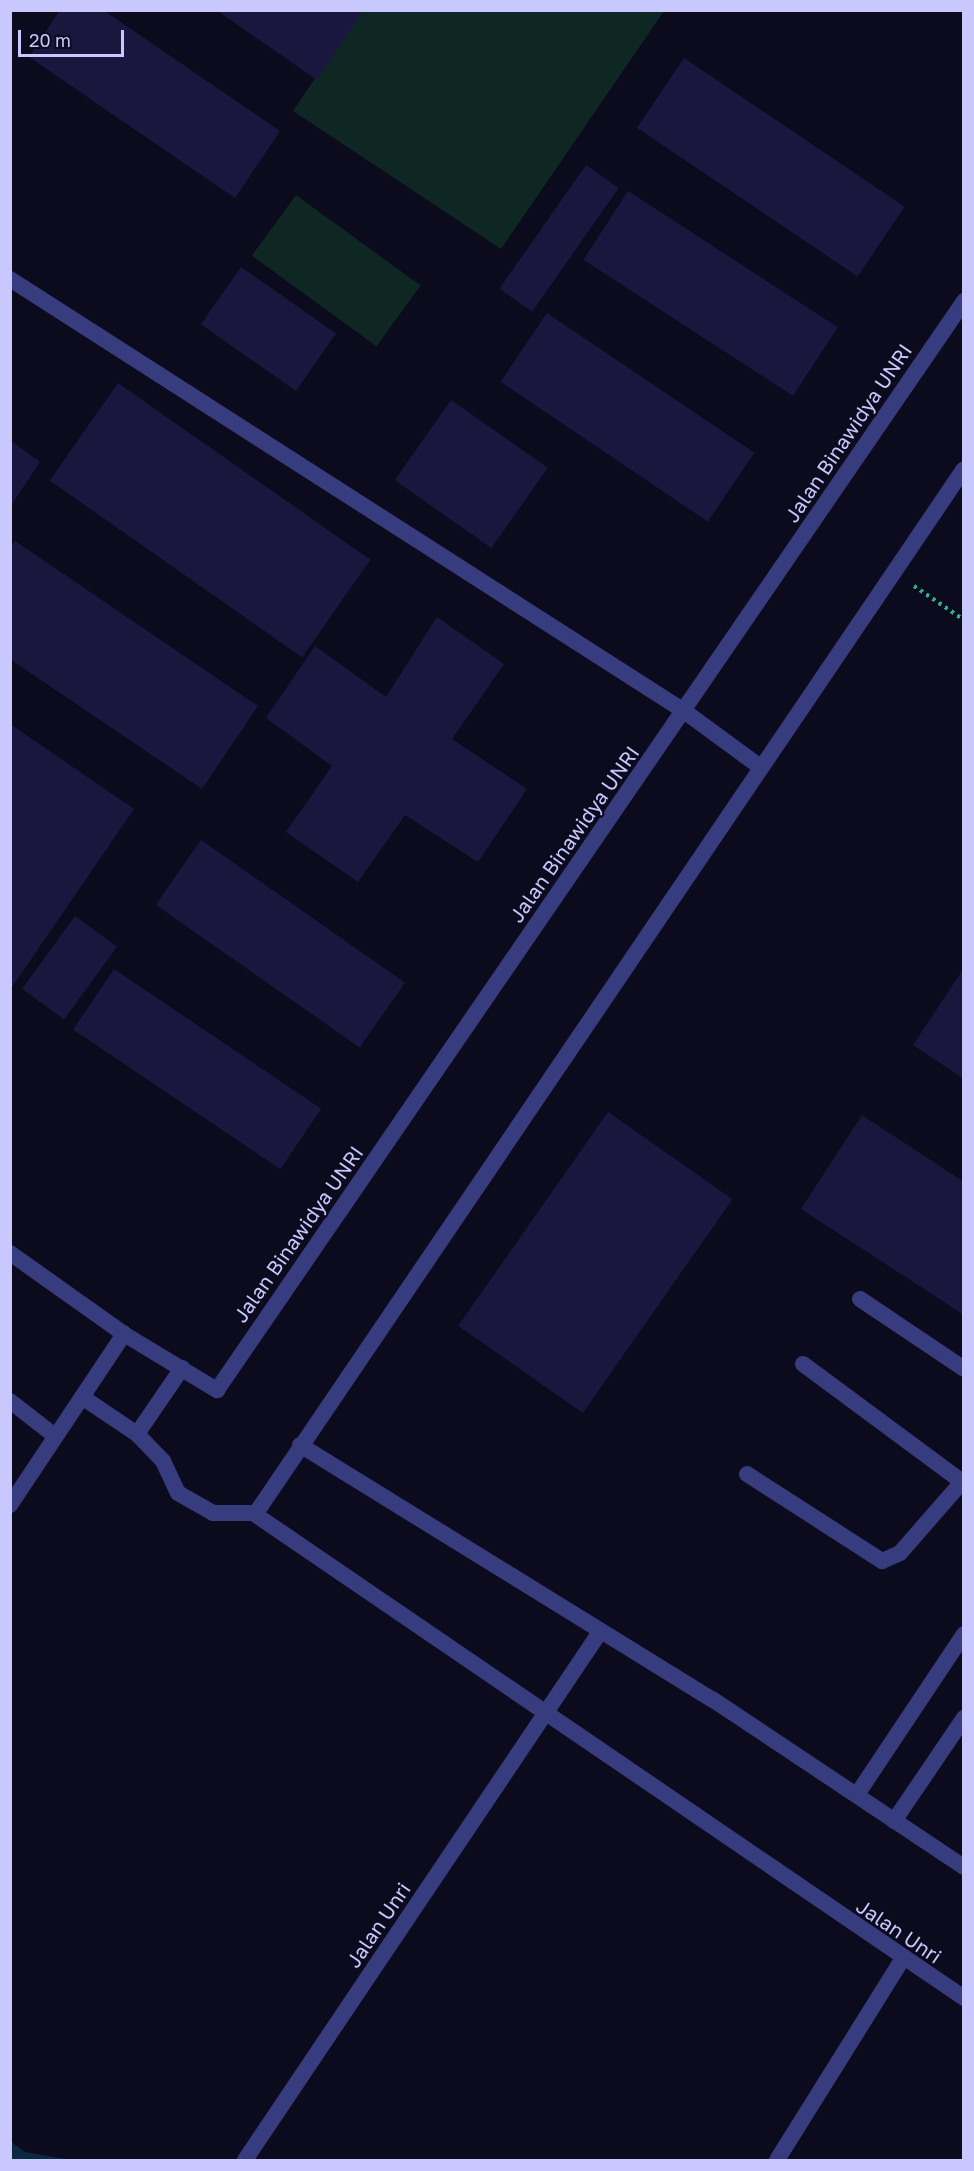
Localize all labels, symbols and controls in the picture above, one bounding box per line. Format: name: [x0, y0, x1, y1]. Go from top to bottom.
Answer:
scale bar: [21, 18, 128, 56]
text: 20 m: [29, 29, 71, 51]
street label: Jalan Binawidya UNRI: [779, 339, 917, 527]
street label: Jalan Binawidya UNRI: [504, 741, 644, 927]
street label: Jalan Binawidya UNRI: [228, 1141, 368, 1327]
street label: Jalan Unri: [341, 1878, 415, 1972]
street label: Jalan Unri: [852, 1894, 946, 1968]

